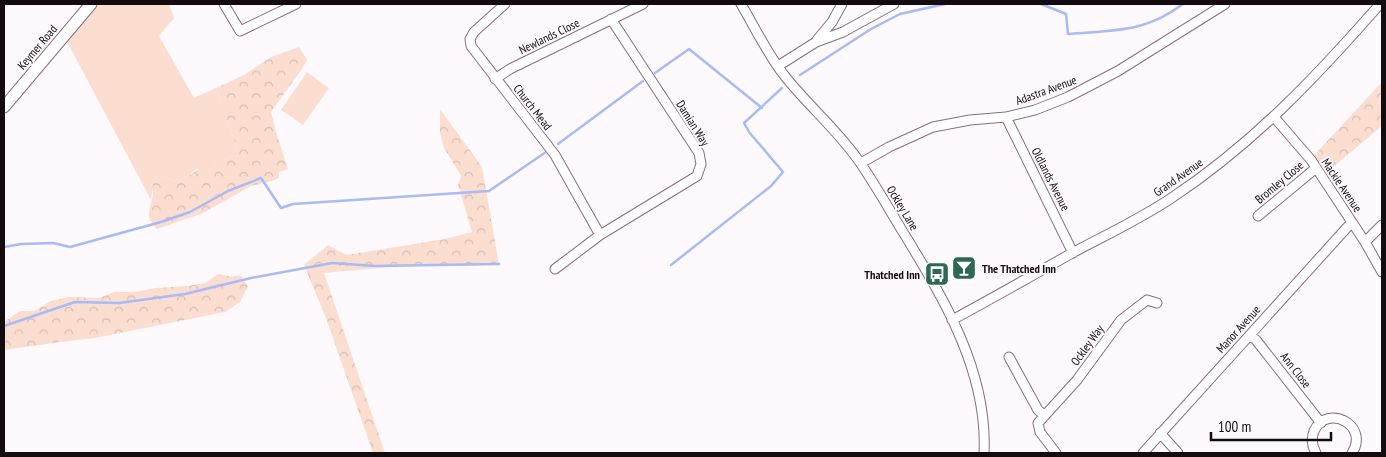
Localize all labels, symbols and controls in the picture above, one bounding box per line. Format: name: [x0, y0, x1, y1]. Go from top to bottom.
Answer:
street label: Newlands Close: [516, 15, 582, 57]
street label: Keymer Road: [14, 22, 60, 72]
street label: Adastra Avenue: [1014, 72, 1079, 108]
street label: Church Mead: [510, 81, 556, 133]
street label: Damian Way: [673, 97, 713, 149]
street label: Oldlands Avenue: [1029, 145, 1073, 213]
street label: Grand Avenue: [1150, 154, 1206, 199]
street label: Mackie Avenue: [1319, 155, 1365, 215]
street label: Bromley Close: [1252, 157, 1306, 207]
street label: Ockley Lane: [884, 183, 922, 233]
bar icon: The Thatched Inn: [951, 255, 977, 281]
bus stop icon: Thatched Inn: [924, 261, 950, 287]
place label: The Thatched Inn: [982, 261, 1056, 276]
place label: Thatched Inn: [864, 267, 920, 282]
street label: Manor Avenue: [1213, 302, 1263, 356]
street label: Ockley Way: [1067, 321, 1107, 368]
street label: Ann Close: [1277, 349, 1315, 391]
scale bar: [1211, 410, 1331, 442]
text: 100 m: [1218, 417, 1251, 436]

